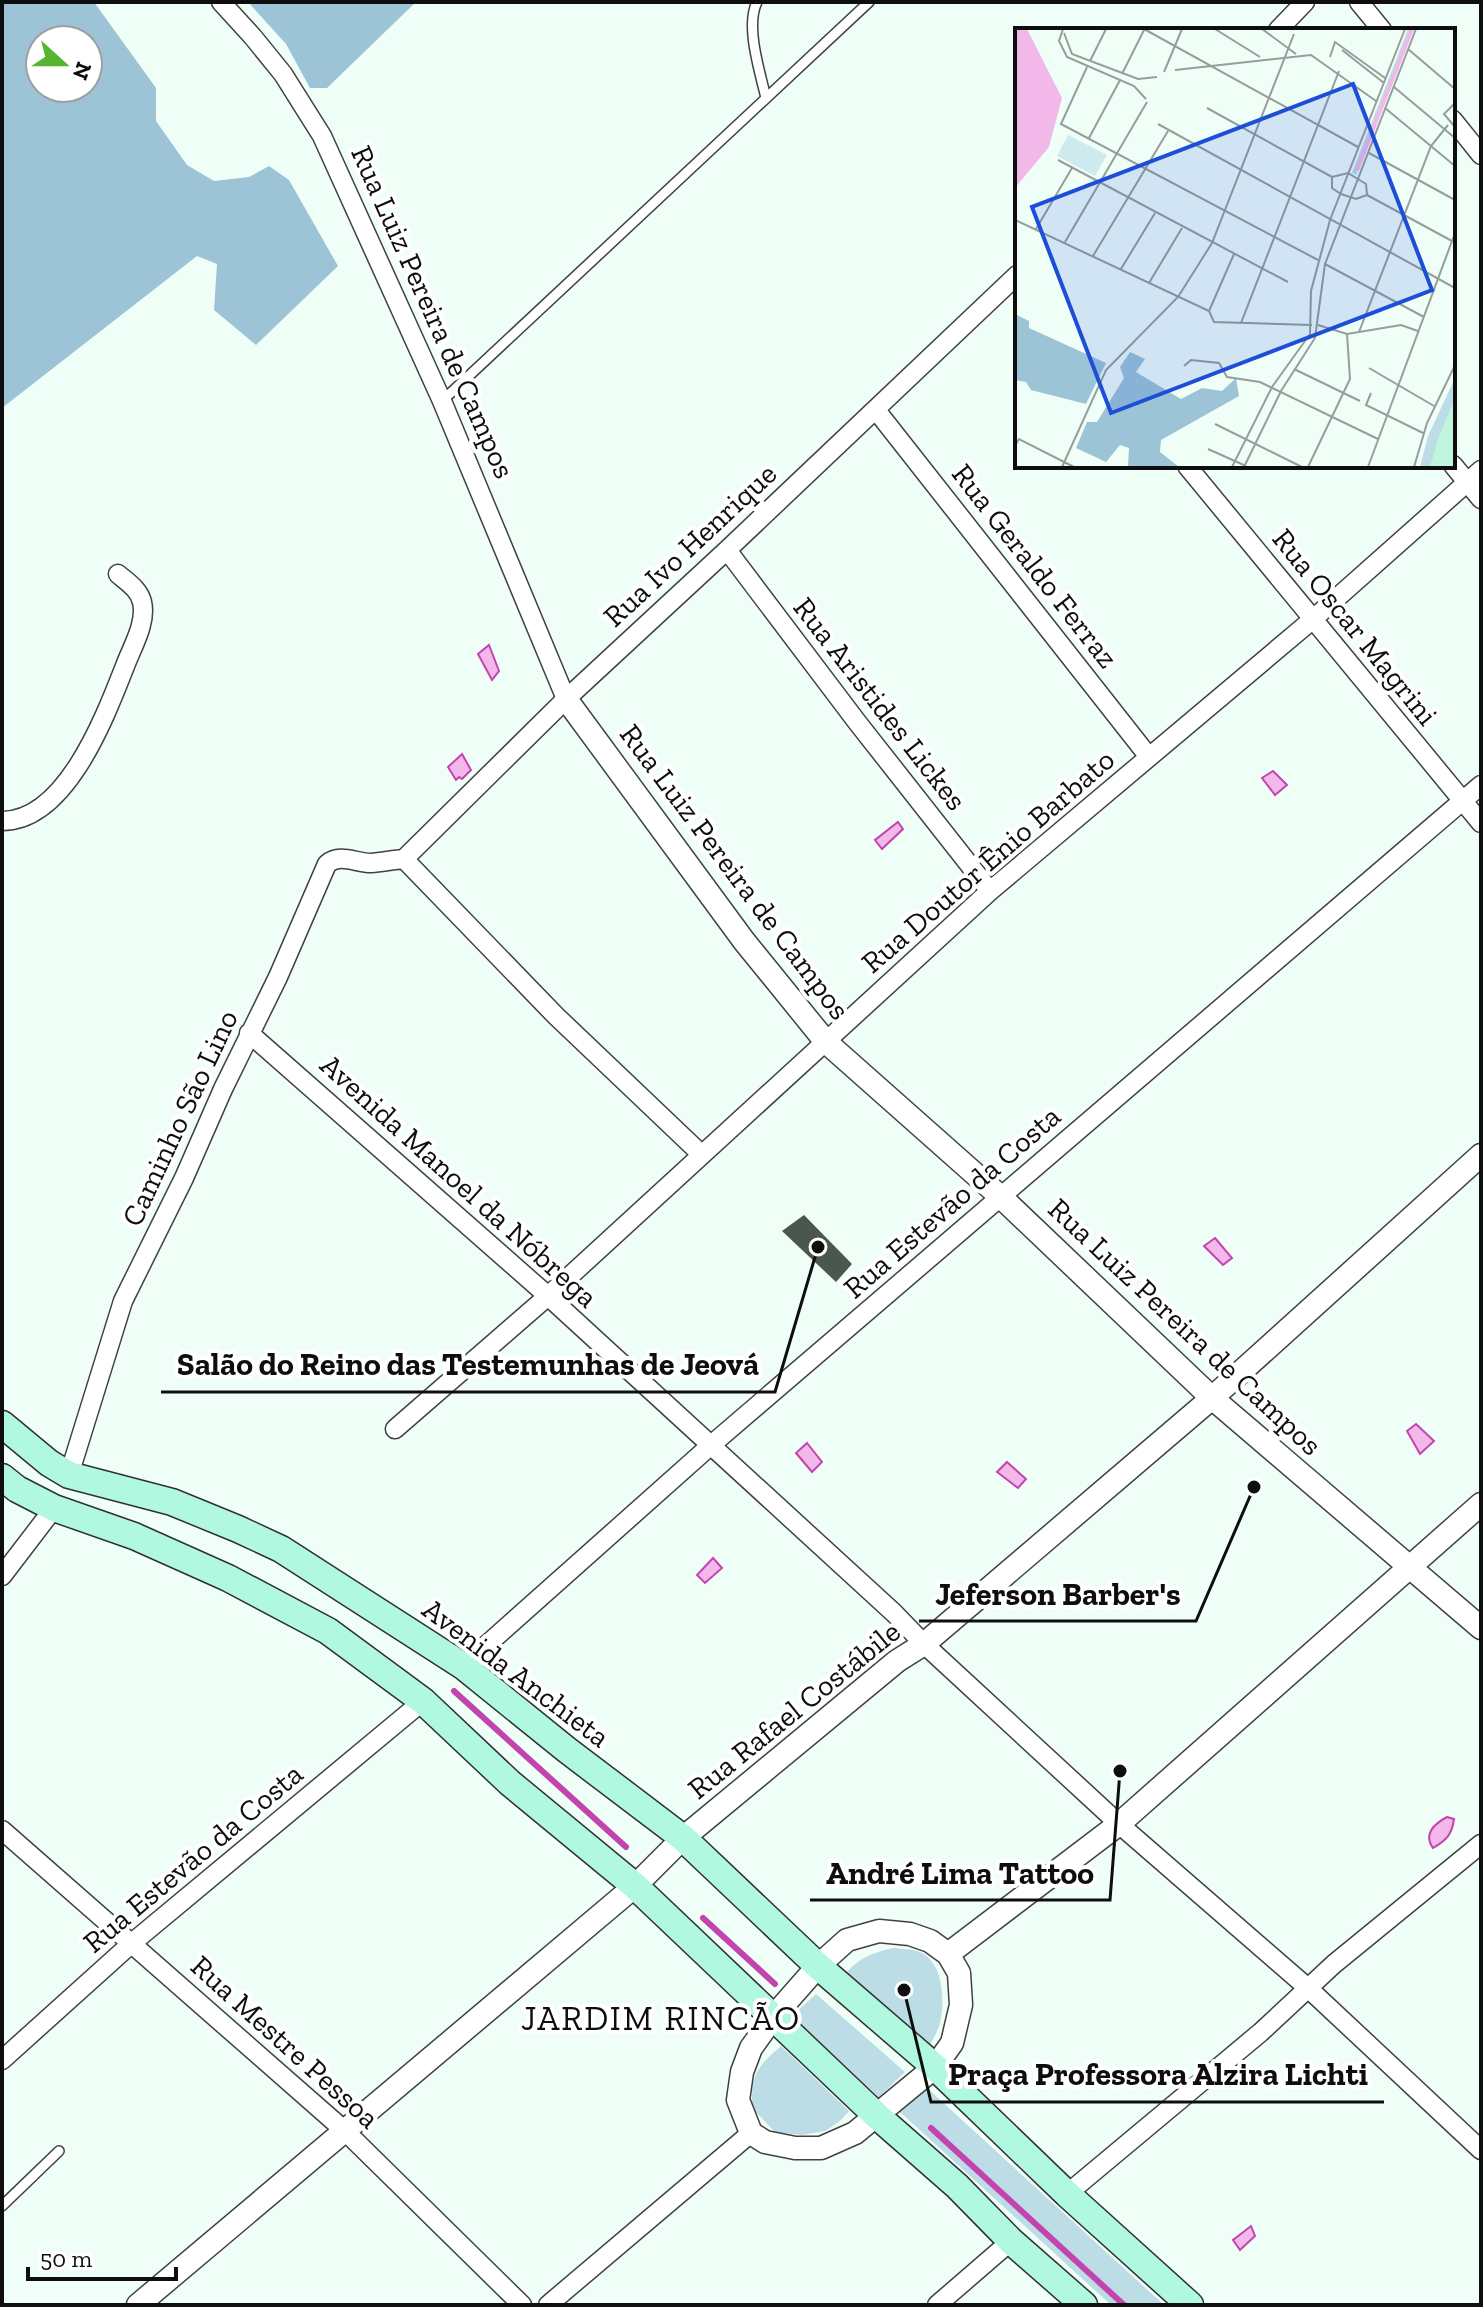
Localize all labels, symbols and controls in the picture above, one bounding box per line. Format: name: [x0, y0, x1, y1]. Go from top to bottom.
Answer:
north arrow: [24, 24, 104, 104]
inset map: [1015, 28, 1455, 468]
text: N: [67, 58, 98, 84]
street label: Rua Luiz Pereira de Campos: [343, 140, 523, 484]
street label: Rua Ivo Henrique: [596, 456, 784, 634]
street label: Rua Geraldo Ferraz: [944, 457, 1126, 675]
street label: Rua Oscar Magrini: [1265, 521, 1445, 733]
street label: Rua Aristides Lickes: [786, 590, 974, 818]
street label: Rua Luiz Pereira de Campos: [612, 717, 858, 1027]
street label: Rua Doutor Ênio Barbato: [854, 741, 1122, 981]
street label: Caminho São Lino: [114, 1004, 246, 1232]
street label: Avenida Manoel da Nóbrega: [313, 1047, 605, 1315]
street label: Rua Estevão da Costa: [836, 1098, 1068, 1306]
street label: Rua Luiz Pereira de Campos: [1041, 1191, 1329, 1463]
callout: Salão do Reino das Testemunhas de Jeová: [161, 1336, 775, 1392]
text: Salão do Reino das Testemunhas de Jeová: [177, 1345, 759, 1383]
callout: Jeferson Barber's: [919, 1565, 1196, 1621]
text: Jeferson Barber's: [935, 1575, 1181, 1613]
street label: Avenida Anchieta: [415, 1591, 617, 1755]
street label: Rua Rafael Costábile: [681, 1613, 907, 1807]
street label: Rua Estevão da Costa: [76, 1756, 310, 1960]
callout: André Lima Tattoo: [810, 1844, 1110, 1900]
text: André Lima Tattoo: [826, 1854, 1094, 1892]
street label: Rua Mestre Pessoa: [183, 1948, 387, 2136]
district label: JARDIM RINCÃO: [521, 1998, 801, 2039]
callout: Praça Professora Alzira Lichti: [931, 2046, 1384, 2102]
text: Praça Professora Alzira Lichti: [948, 2055, 1368, 2093]
scale bar: [28, 2231, 176, 2281]
text: 50 m: [40, 2244, 93, 2273]

